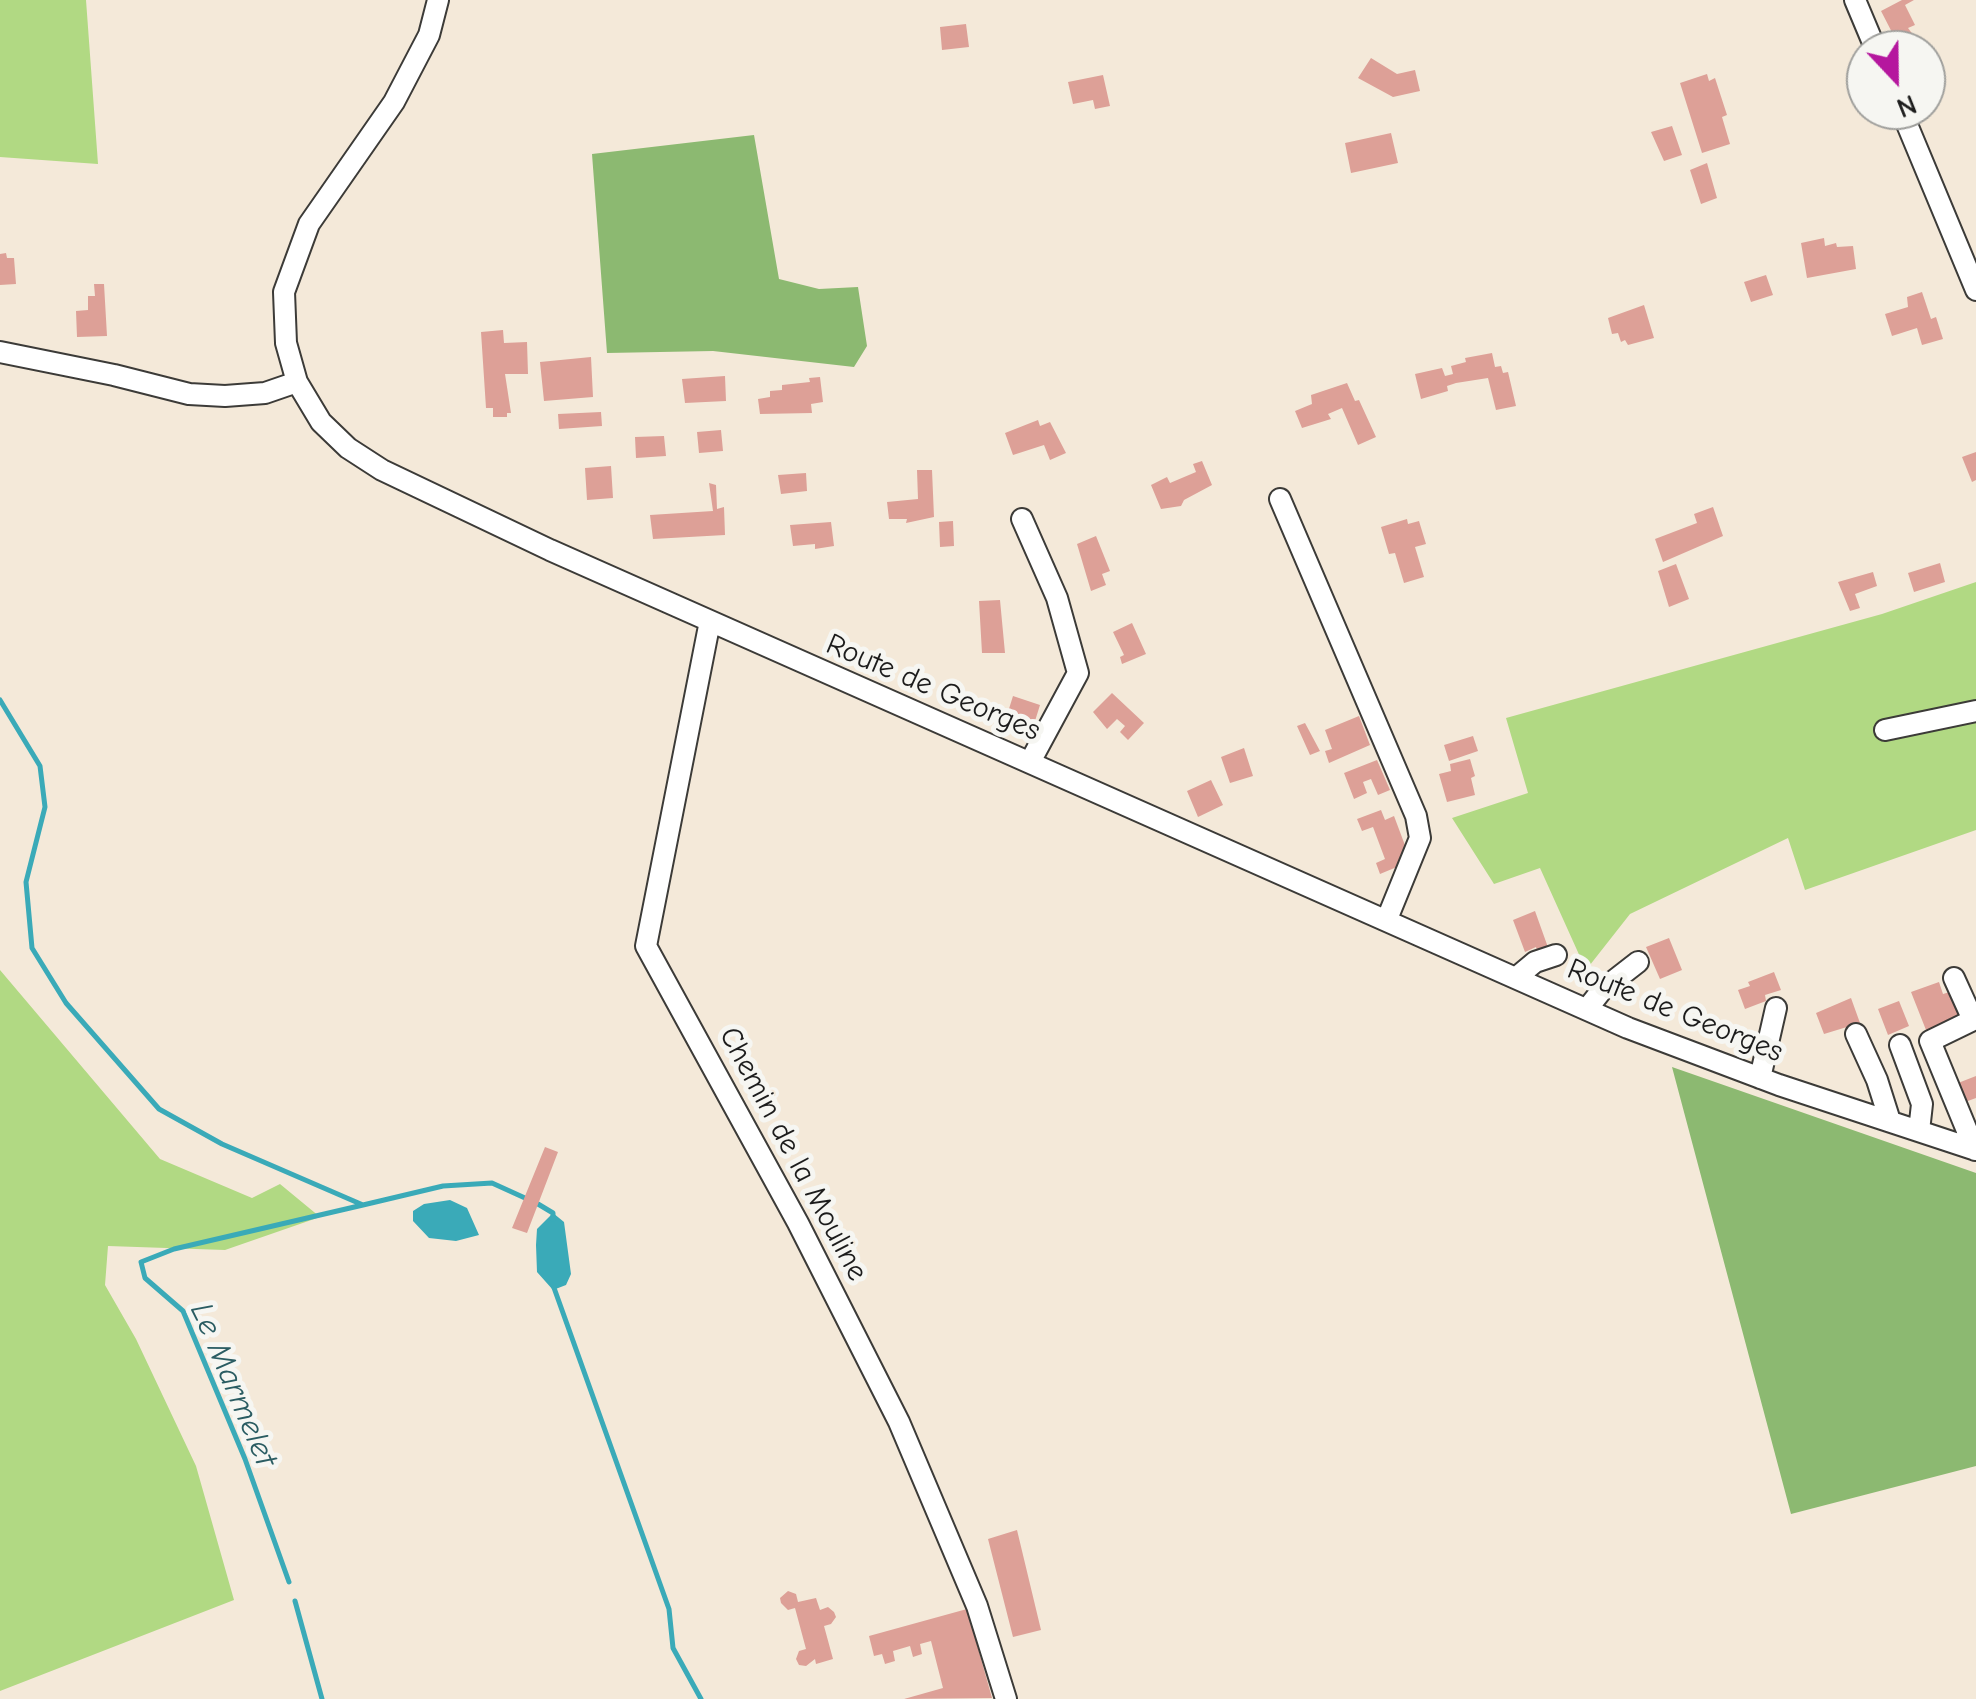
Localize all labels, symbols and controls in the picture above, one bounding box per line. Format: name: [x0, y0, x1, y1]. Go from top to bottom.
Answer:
north arrow: [1846, 30, 1946, 130]
text: N: [1892, 88, 1921, 124]
street label: Route de Georges: [820, 627, 1046, 749]
street label: Route de Georges: [1562, 951, 1788, 1071]
street label: Chemin de la Mouline: [711, 1021, 875, 1287]
water label: Le Marmelet: [181, 1297, 285, 1473]

